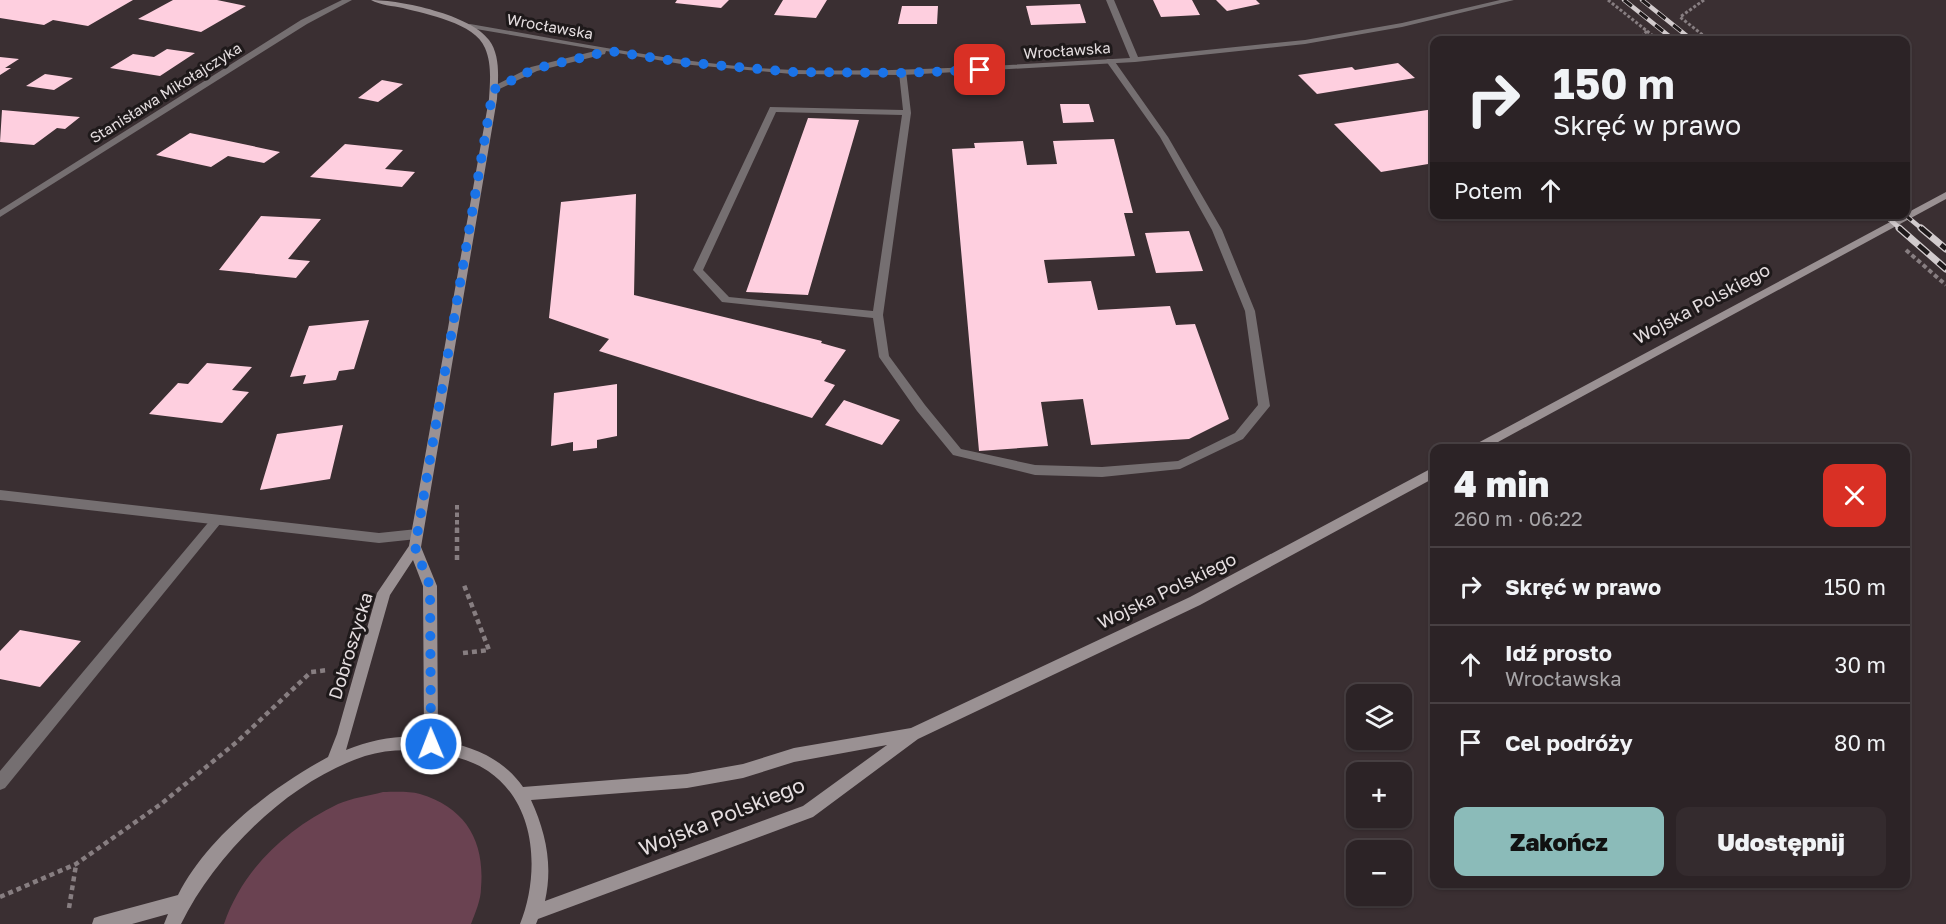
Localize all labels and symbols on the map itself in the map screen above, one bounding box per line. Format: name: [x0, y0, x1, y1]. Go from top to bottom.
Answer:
street label: Wrocławska: [506, 10, 595, 42]
street label: Stanisława Mikołajczyka: [86, 38, 245, 146]
street label: Wrocławska: [1023, 38, 1111, 62]
pin: [954, 44, 1005, 95]
street label: Wojska Polskiego: [1630, 258, 1774, 348]
street label: Wojska Polskiego: [1094, 547, 1239, 633]
street label: Dobroszycka: [323, 590, 377, 702]
position arrow: [399, 712, 463, 776]
street label: Wojska Polskiego: [635, 771, 808, 861]

